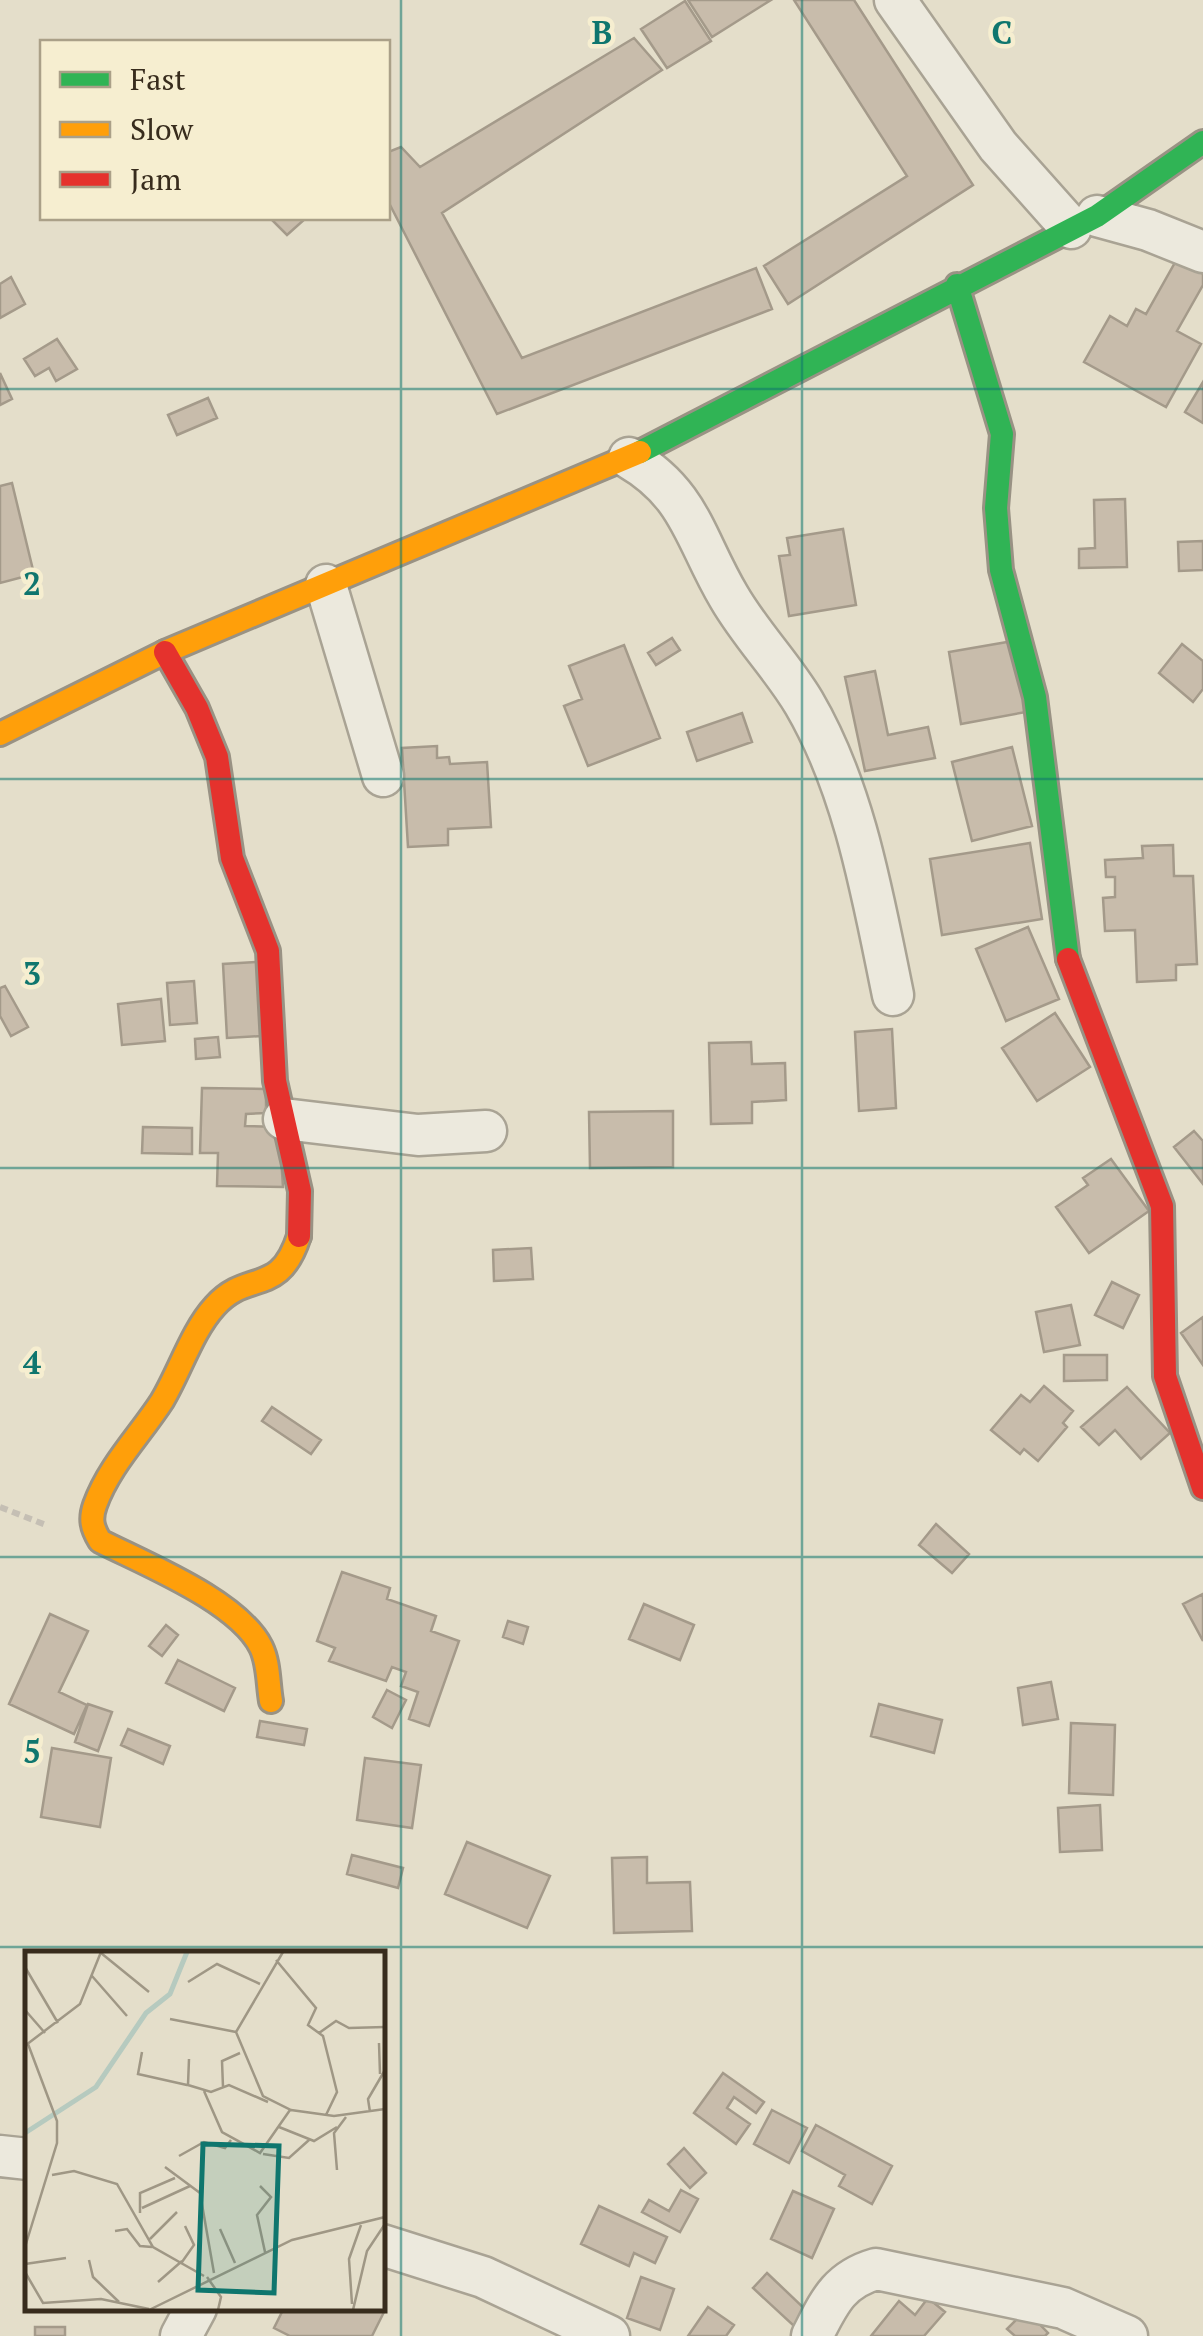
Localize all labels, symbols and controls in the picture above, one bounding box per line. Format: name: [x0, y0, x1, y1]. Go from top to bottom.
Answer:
text: B: [592, 11, 612, 53]
text: C: [992, 11, 1012, 53]
legend: [40, 40, 390, 220]
text: Fast: [130, 59, 186, 99]
text: Slow: [130, 109, 194, 149]
text: Jam: [130, 159, 181, 199]
text: 2: [23, 562, 41, 604]
text: 3: [23, 952, 41, 994]
text: 4: [23, 1341, 41, 1383]
text: 5: [23, 1730, 41, 1772]
inset map: [25, 1951, 385, 2311]

